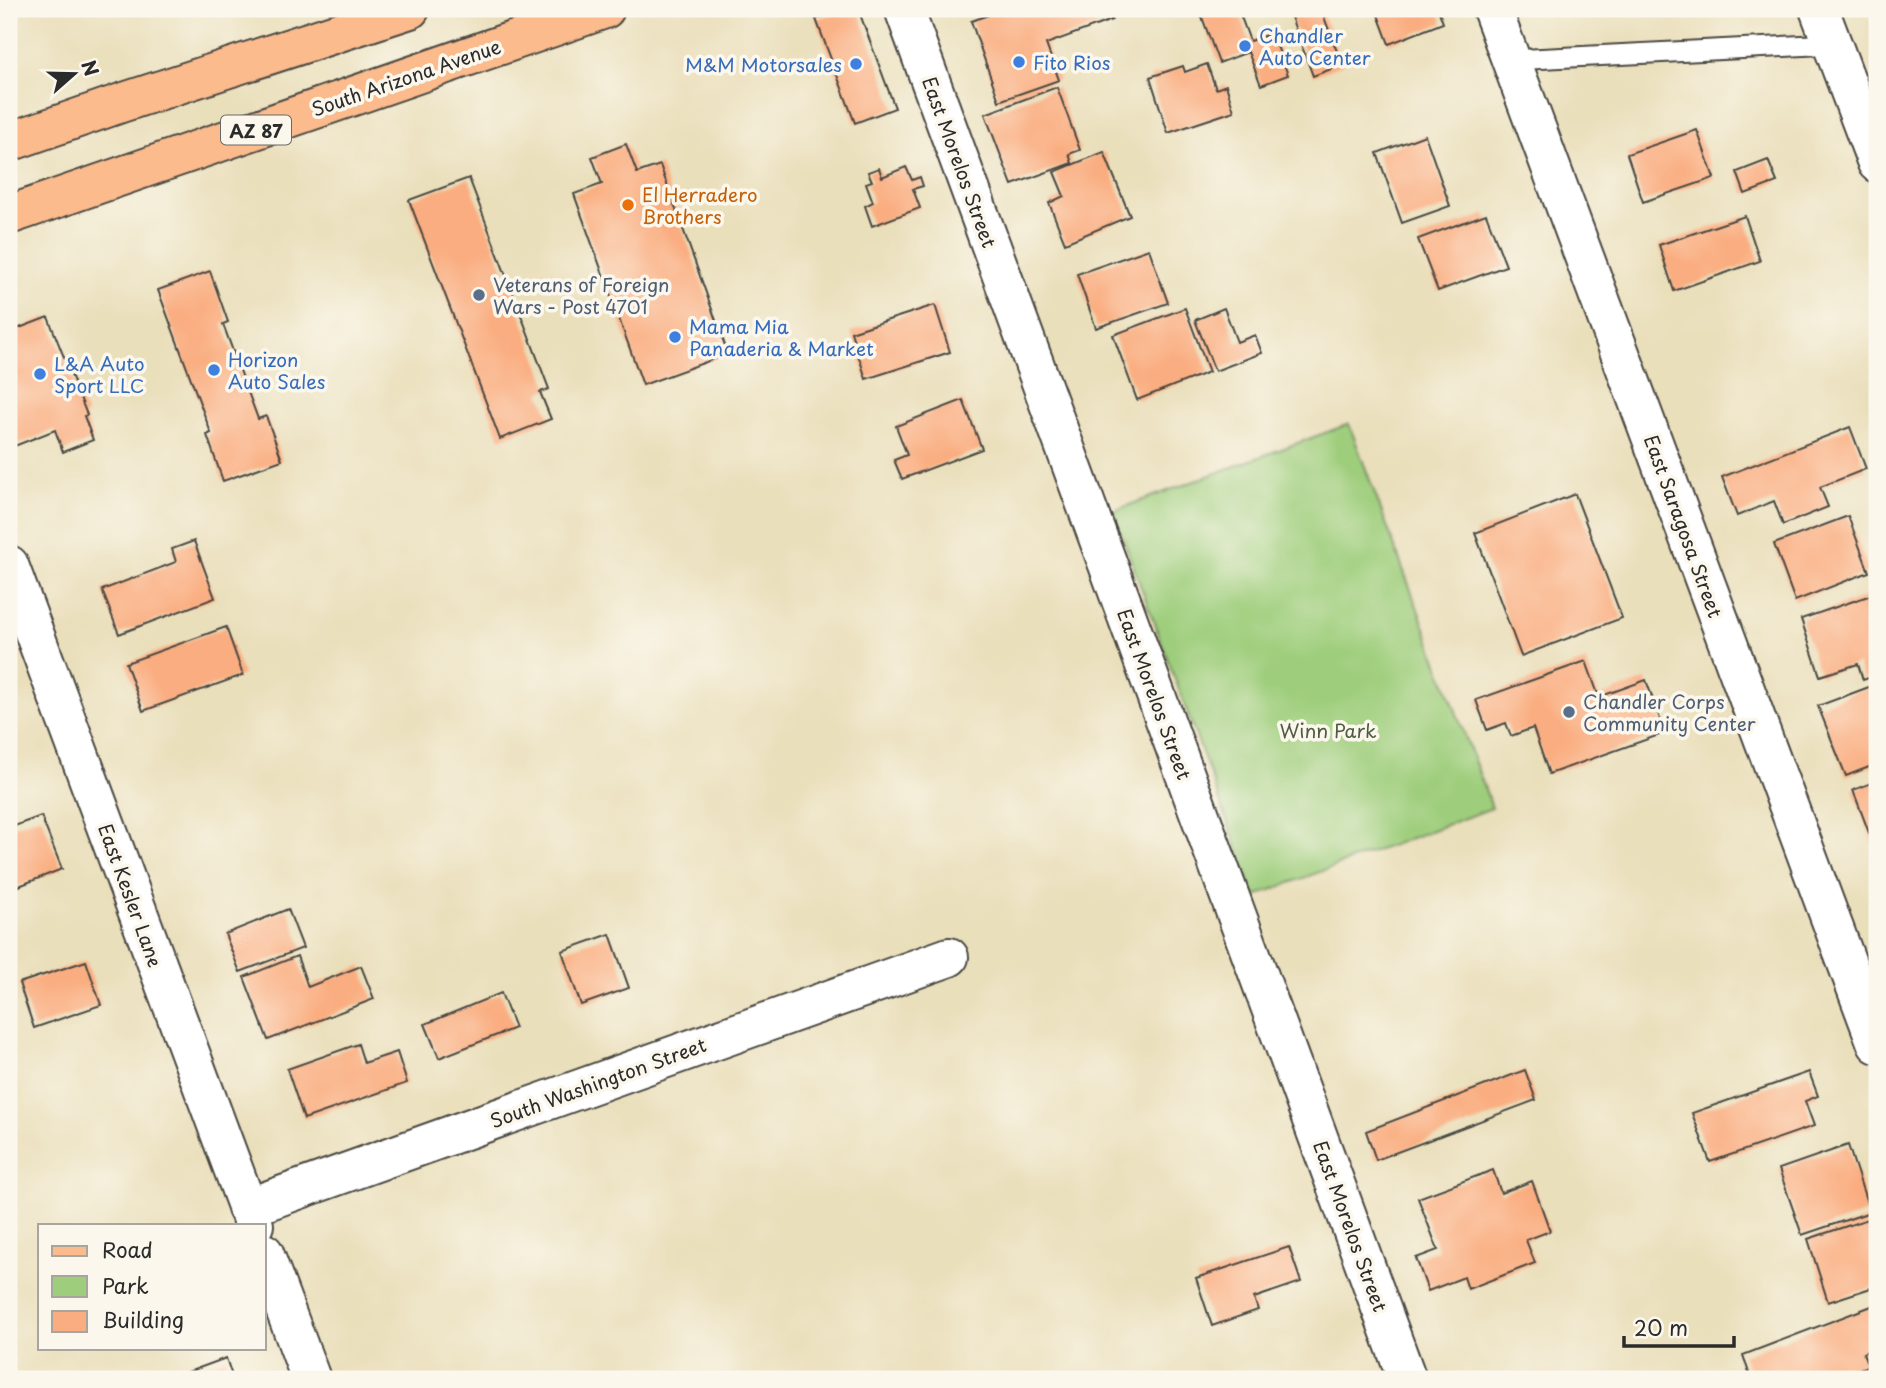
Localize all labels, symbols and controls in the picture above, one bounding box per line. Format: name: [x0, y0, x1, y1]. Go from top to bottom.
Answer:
place label: Chandler Auto Center: [1259, 21, 1371, 71]
street label: South Arizona Avenue: [308, 31, 504, 123]
north arrow: [38, 38, 108, 108]
marker: Chandler Auto Center: [1237, 38, 1253, 54]
place label: Fito Rios: [1033, 48, 1110, 76]
place label: M&M Motorsales: [685, 50, 842, 78]
marker: Fito Rios: [1011, 54, 1027, 70]
text: N: [75, 56, 107, 80]
marker: M&M Motorsales: [848, 56, 864, 72]
street label: East Morelos Street: [916, 73, 1004, 252]
road number: AZ 87: [221, 116, 291, 145]
place label: El Herradero Brothers: [642, 180, 758, 230]
marker: El Herradero Brothers: [620, 197, 636, 213]
place label: Veterans of Foreign Wars - Post 4701: [493, 270, 670, 320]
marker: Veterans of Foreign Wars - Post 4701: [471, 287, 487, 303]
place label: Mama Mia Panaderia & Market: [689, 312, 874, 362]
marker: Mama Mia Panaderia & Market: [667, 329, 683, 345]
place label: Horizon Auto Sales: [228, 345, 325, 395]
place label: L&A Auto Sport LLC: [54, 349, 144, 399]
marker: Horizon Auto Sales: [206, 362, 222, 378]
marker: L&A Auto Sport LLC: [32, 366, 48, 382]
street label: East Saragosa Street: [1638, 431, 1730, 622]
street label: East Morelos Street: [1111, 605, 1199, 784]
place label: Chandler Corps Community Center: [1583, 687, 1756, 737]
marker: Chandler Corps Community Center: [1561, 704, 1577, 720]
park label: Winn Park: [1280, 716, 1377, 744]
street label: East Kesler Lane: [92, 819, 170, 971]
street label: South Washington Street: [486, 1030, 710, 1134]
street label: East Morelos Street: [1307, 1137, 1395, 1316]
legend: [38, 1224, 266, 1350]
text: Road: [102, 1233, 153, 1265]
text: Park: [102, 1269, 149, 1301]
text: Building: [102, 1303, 184, 1335]
scale bar: [1624, 1304, 1734, 1348]
text: 20 m: [1634, 1311, 1688, 1343]

